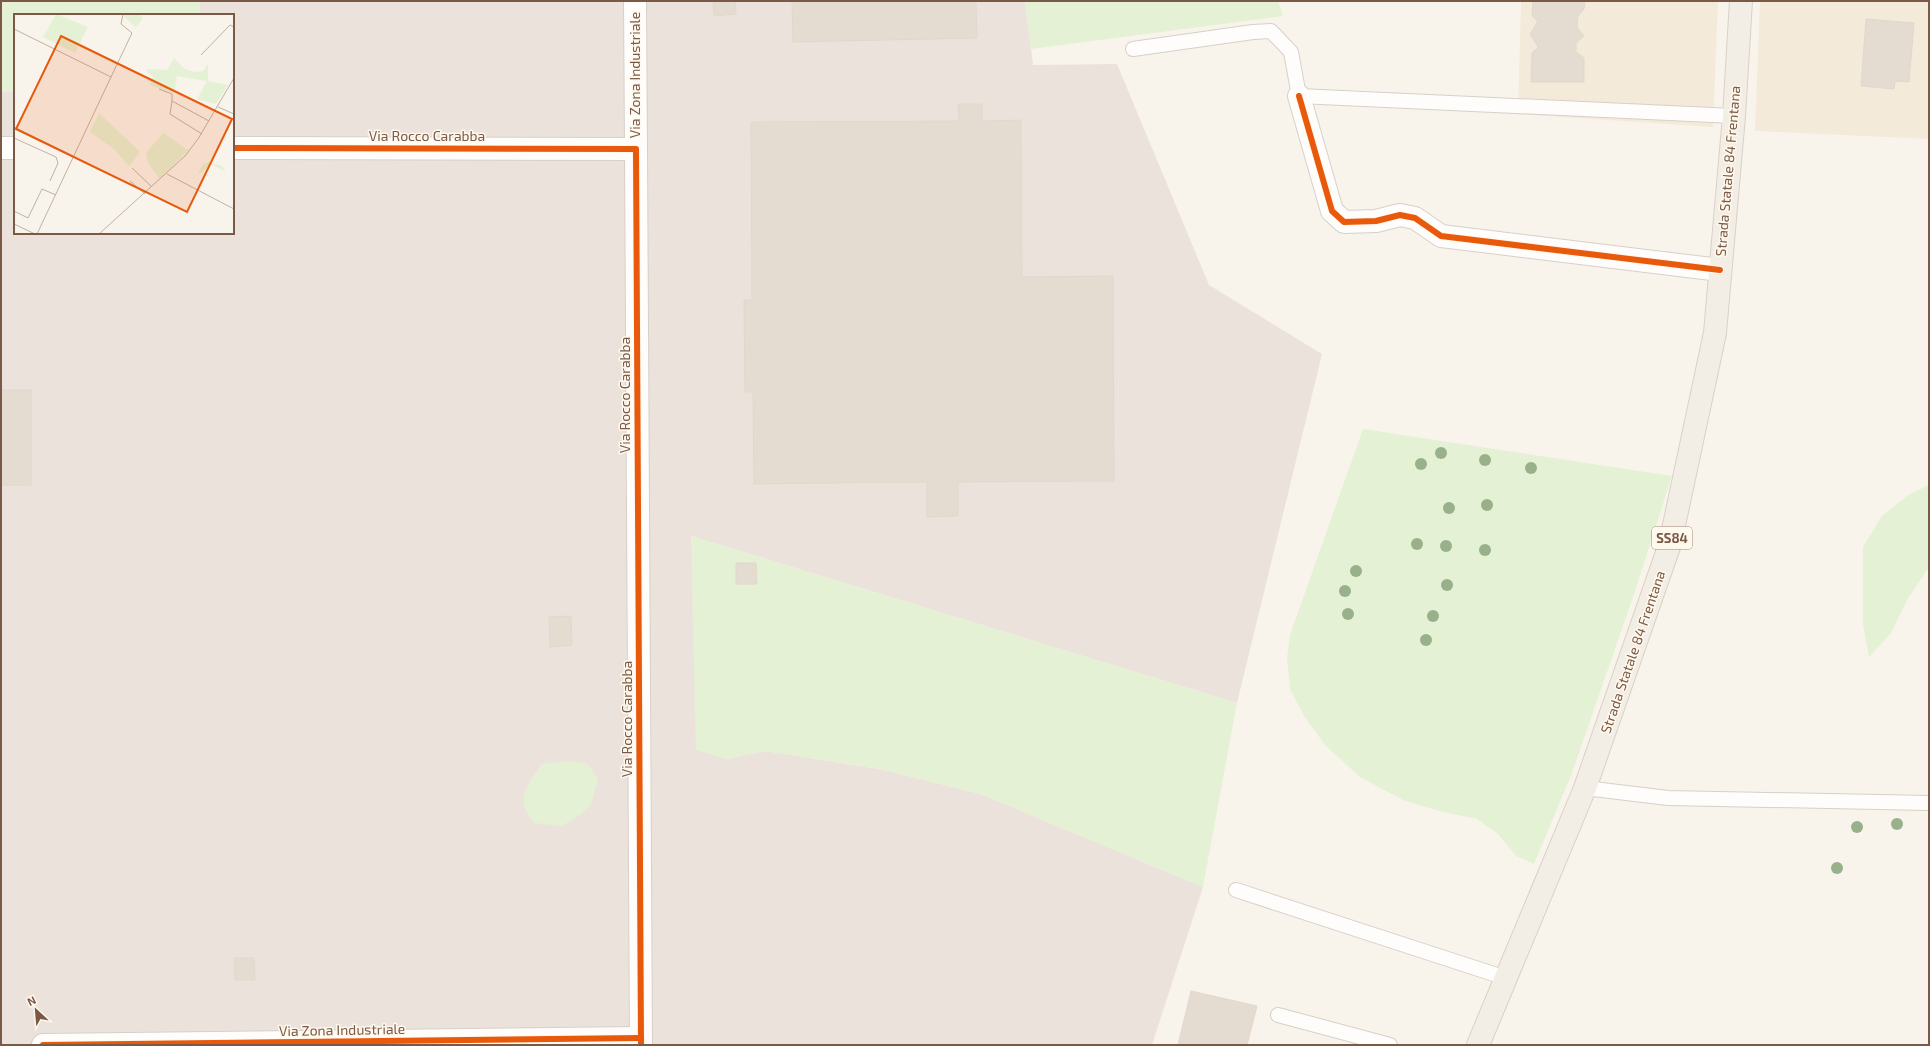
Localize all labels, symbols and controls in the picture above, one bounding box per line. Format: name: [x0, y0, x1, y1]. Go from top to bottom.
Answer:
street label: Via Zona Industriale: [626, 12, 643, 138]
inset map: [14, 14, 234, 234]
street label: Strada Statale 84 Frentana: [1712, 85, 1743, 257]
street label: Via Rocco Carabba: [369, 127, 485, 144]
street label: Via Rocco Carabba: [616, 337, 633, 453]
road number: SS84: [1652, 527, 1692, 549]
street label: Strada Statale 84 Frentana: [1597, 568, 1668, 736]
street label: Via Rocco Carabba: [618, 661, 635, 777]
north arrow: [16, 990, 56, 1030]
text: N: [25, 993, 38, 1008]
street label: Via Zona Industriale: [279, 1020, 405, 1039]

